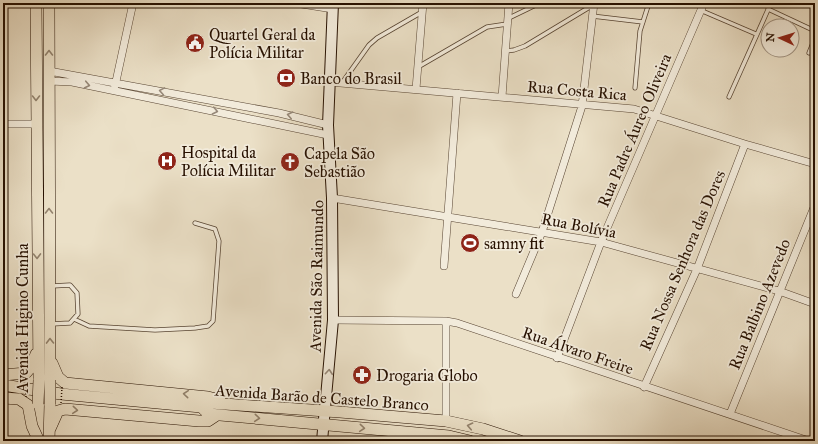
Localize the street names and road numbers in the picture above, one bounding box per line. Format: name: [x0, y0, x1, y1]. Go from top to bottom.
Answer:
street label: Rua Padre Áureo Oliveira: [593, 50, 676, 210]
street label: Rua Costa Rica: [526, 77, 628, 104]
street label: Rua Nossa Senhora das Dores: [636, 167, 729, 353]
street label: Avenida São Raimundo: [306, 200, 327, 353]
street label: Rua Bolívia: [540, 209, 618, 242]
street label: Rua Balbino Azevedo: [725, 236, 794, 372]
street label: Avenida Higino Cunha: [13, 243, 33, 394]
street label: Rua Álvaro Freire: [520, 322, 637, 378]
street label: Avenida Barão de Castelo Branco: [214, 380, 429, 414]

